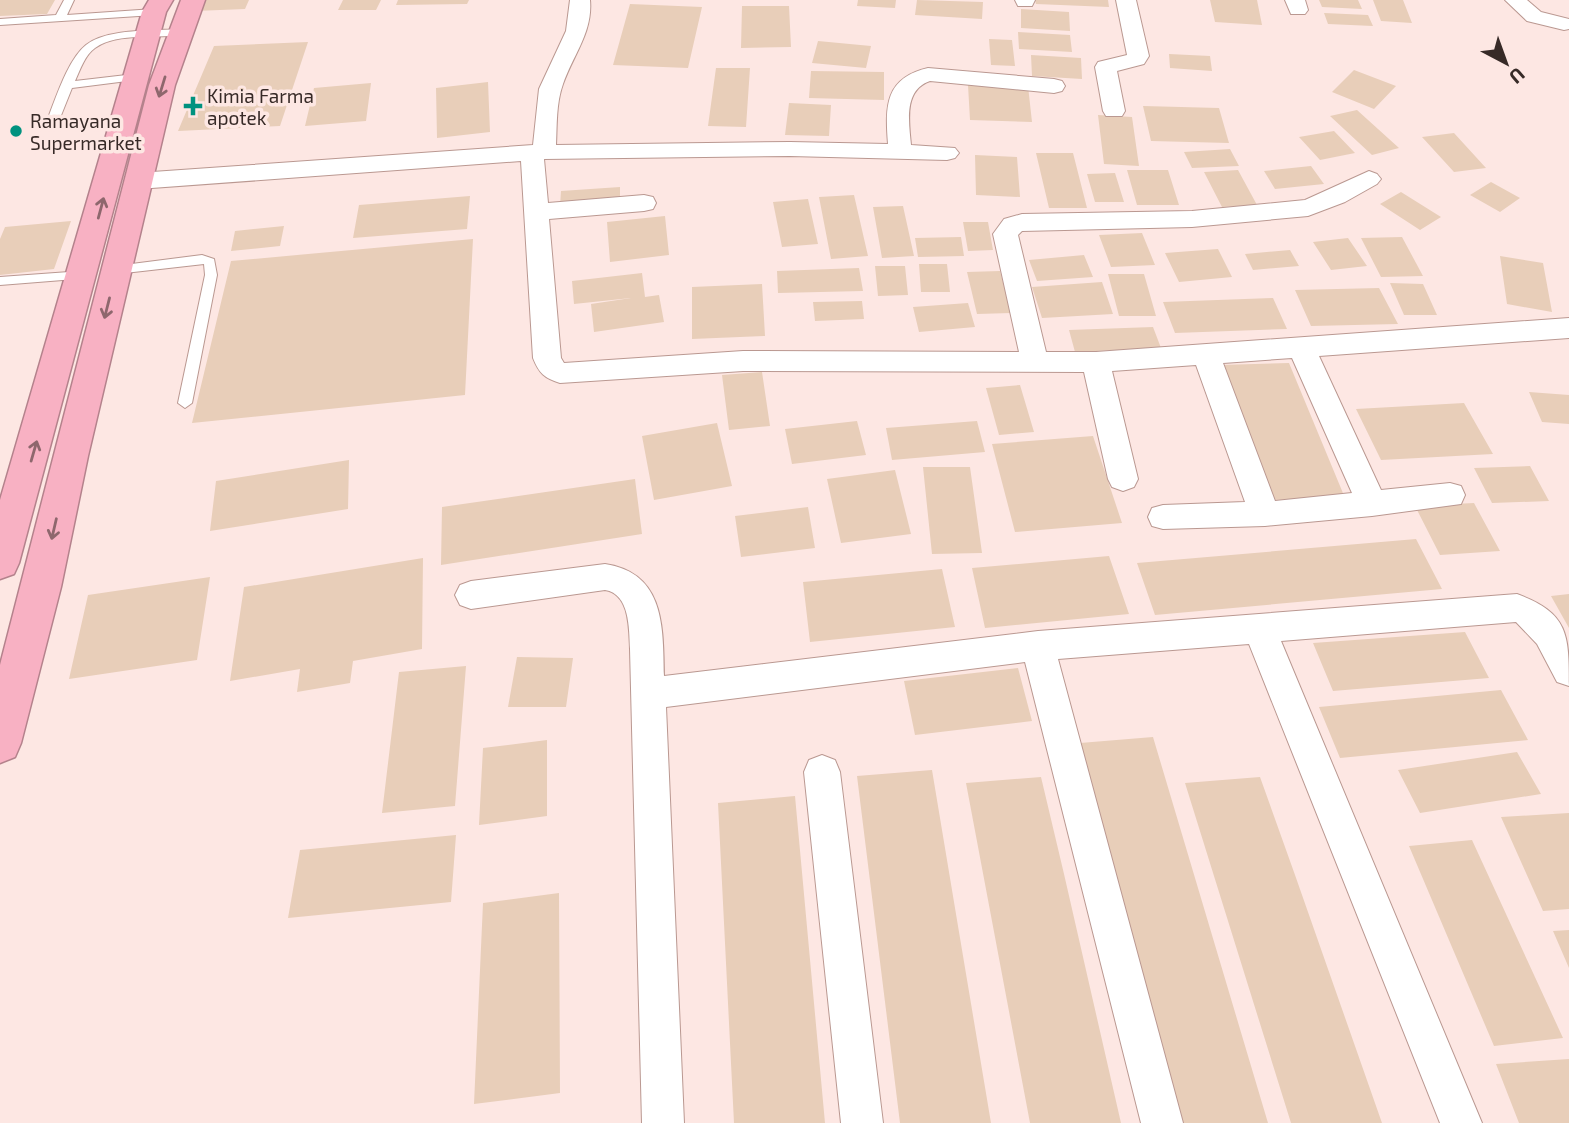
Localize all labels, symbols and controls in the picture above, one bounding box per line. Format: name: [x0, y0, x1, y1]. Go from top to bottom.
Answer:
north arrow: [1471, 28, 1541, 98]
text: U: [1505, 63, 1530, 89]
one-way arrow: [154, 76, 167, 98]
place label: Kimia Farma apotek: [207, 84, 314, 129]
marker: Kimia Farma apotek: [185, 98, 201, 114]
place label: Ramayana Supermarket: [30, 109, 142, 154]
marker: Ramayana Supermarket: [8, 123, 24, 139]
one-way arrow: [96, 197, 109, 219]
one-way arrow: [100, 296, 113, 319]
one-way arrow: [29, 440, 42, 462]
one-way arrow: [47, 517, 60, 540]

